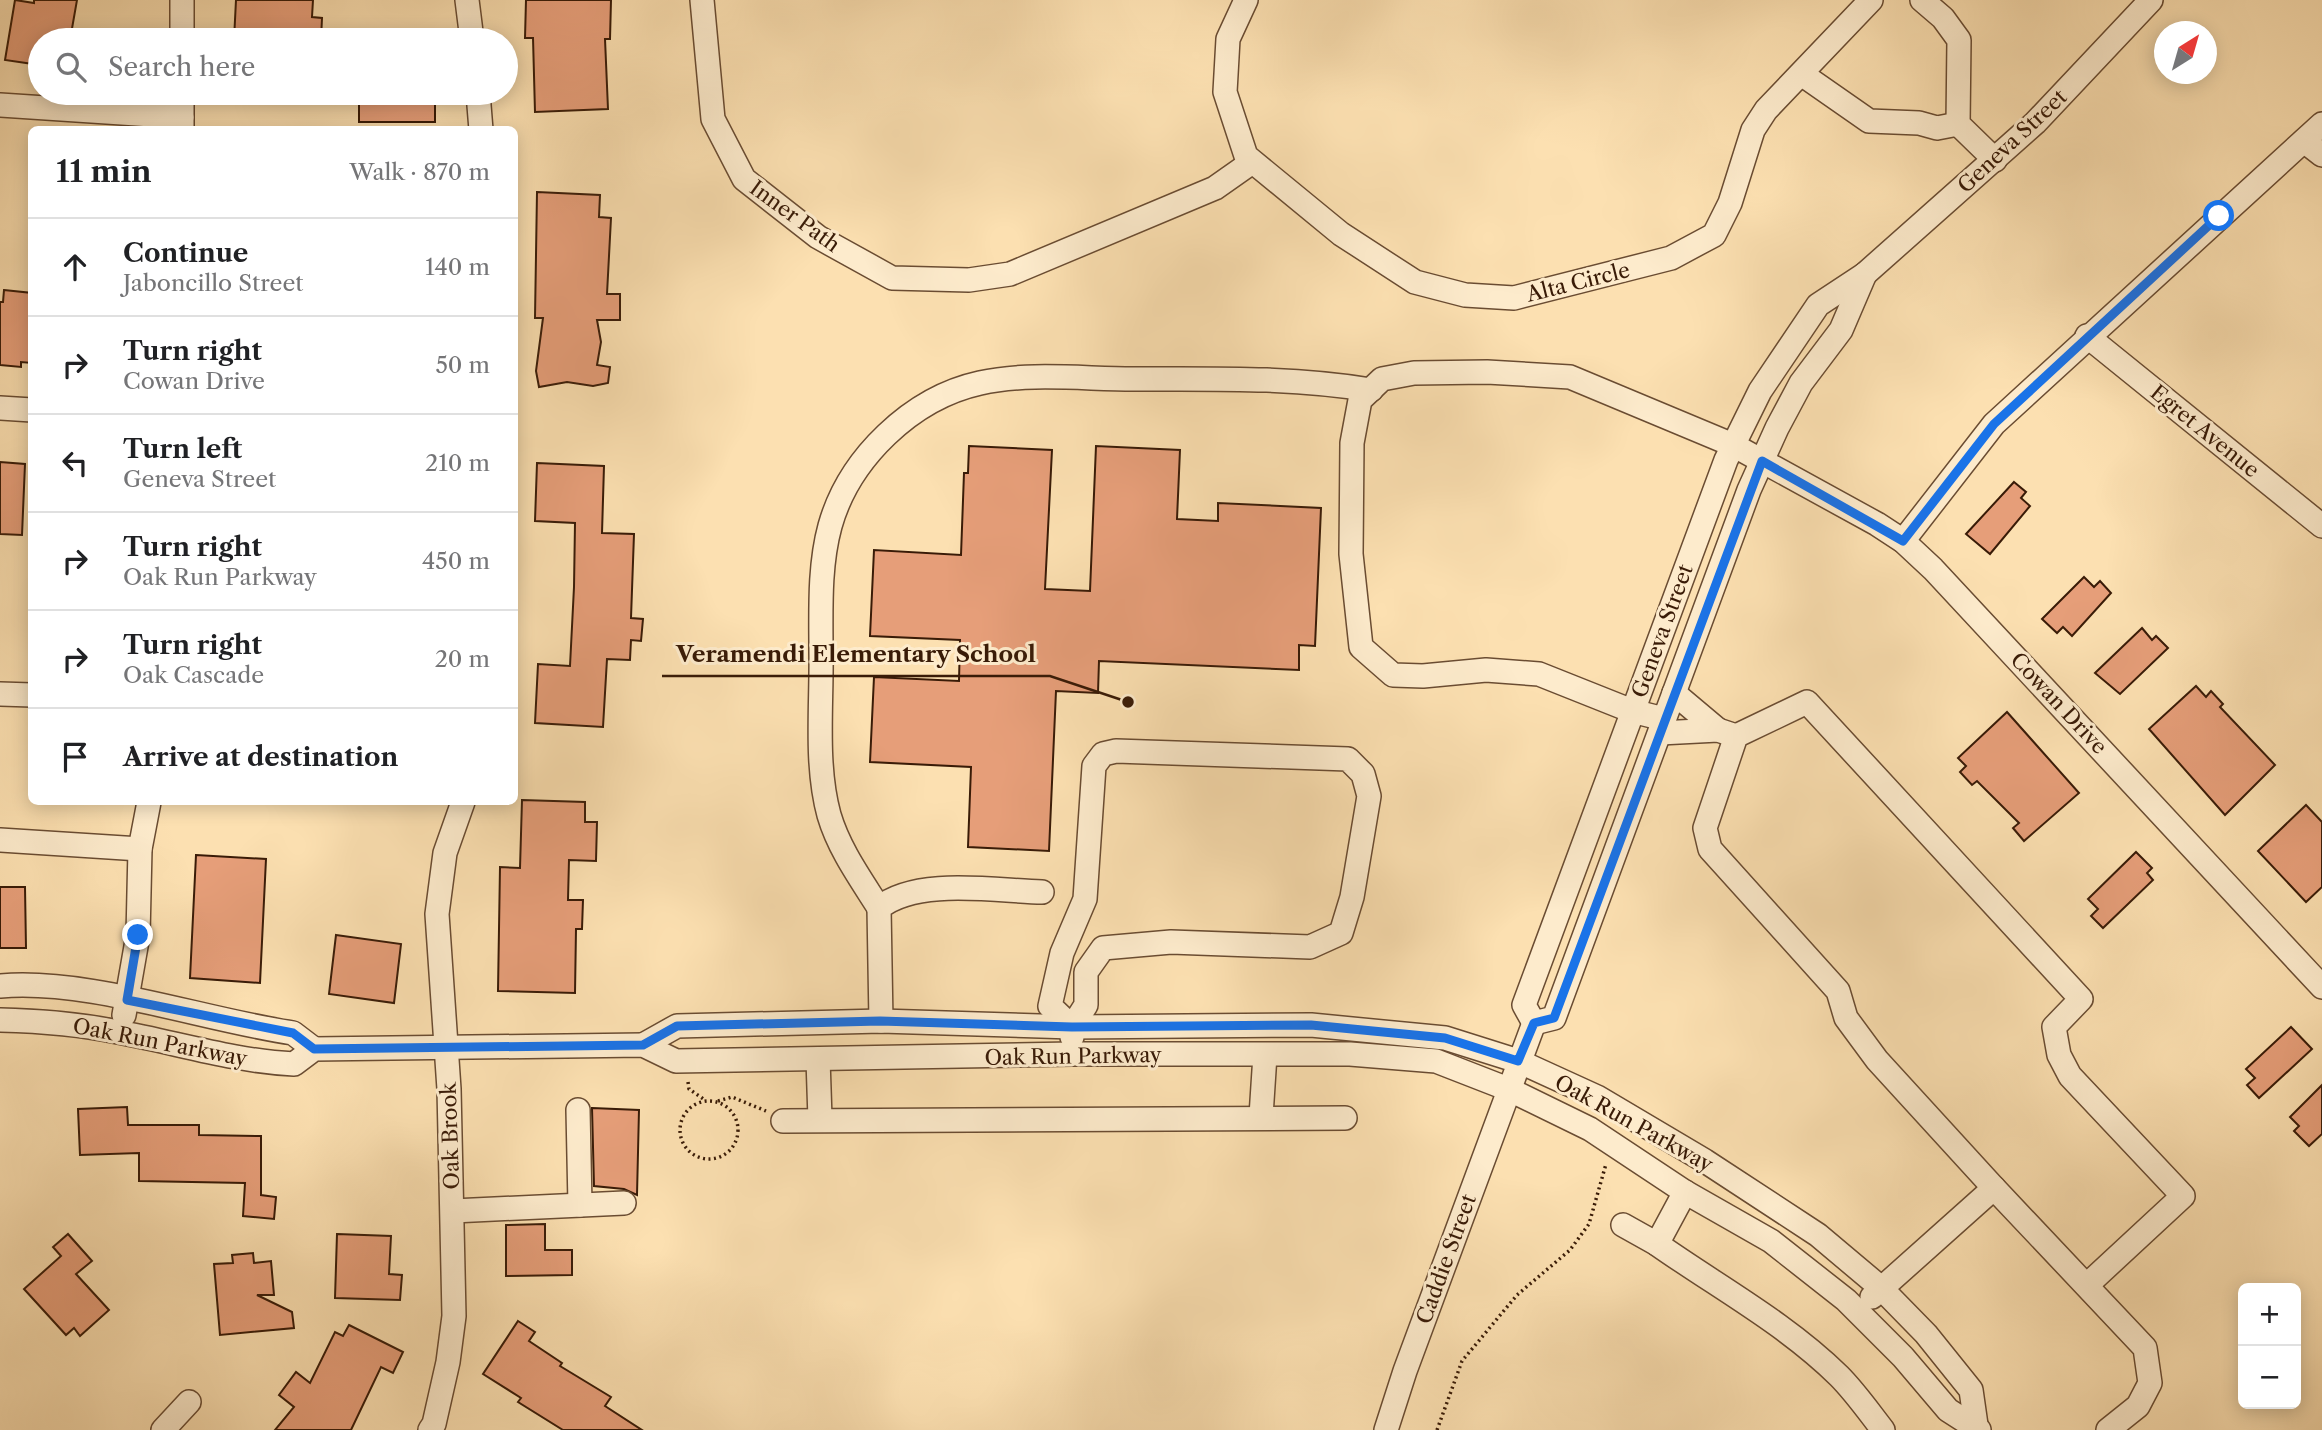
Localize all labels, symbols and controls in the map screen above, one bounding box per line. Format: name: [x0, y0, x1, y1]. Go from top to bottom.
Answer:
north arrow: [2154, 21, 2217, 84]
search box: [28, 28, 518, 105]
icon: search: [52, 48, 90, 86]
text: Search here: [108, 51, 255, 83]
street label: Geneva Street: [1952, 84, 2072, 198]
text: 11 min: [56, 153, 152, 190]
text: Walk · 870 m: [349, 158, 490, 186]
street label: Inner Path: [745, 175, 845, 257]
route start: [2203, 200, 2234, 231]
text: Continue: [123, 237, 248, 269]
icon: ahead: [56, 248, 94, 286]
text: 140 m: [425, 253, 490, 281]
street label: Alta Circle: [1523, 257, 1632, 307]
text: Jaboncillo Street: [123, 269, 304, 297]
text: Turn right: [123, 335, 262, 367]
icon: right: [56, 346, 94, 384]
text: 50 m: [435, 351, 490, 379]
text: Cowan Drive: [123, 367, 265, 395]
street label: Egret Avenue: [2146, 380, 2264, 482]
text: Turn left: [123, 433, 242, 465]
icon: left: [56, 444, 94, 482]
text: 210 m: [425, 449, 490, 477]
text: Geneva Street: [123, 465, 276, 493]
text: Turn right: [123, 531, 262, 563]
icon: right: [56, 542, 94, 580]
text: 450 m: [422, 547, 490, 575]
street label: Geneva Street: [1626, 560, 1698, 701]
text: Oak Run Parkway: [123, 563, 317, 591]
text: Turn right: [123, 629, 262, 661]
callout: Veramendi Elementary School: [662, 632, 1050, 676]
icon: right: [56, 640, 94, 678]
text: Veramendi Elementary School: [675, 640, 1036, 668]
text: 20 m: [435, 645, 490, 673]
street label: Cowan Drive: [2006, 647, 2112, 759]
text: Oak Cascade: [123, 661, 264, 689]
icon: arrive: [56, 738, 94, 776]
text: Arrive at destination: [123, 741, 398, 773]
route end: [122, 919, 153, 950]
street label: Oak Run Parkway: [71, 1013, 250, 1071]
street label: Oak Run Parkway: [984, 1042, 1162, 1070]
street label: Oak Run Parkway: [1551, 1069, 1718, 1177]
street label: Oak Brook: [436, 1081, 464, 1190]
street label: Caddie Street: [1411, 1190, 1481, 1327]
map controls: [2238, 1283, 2301, 1409]
button: +: [2238, 1283, 2301, 1346]
button: −: [2238, 1346, 2301, 1409]

